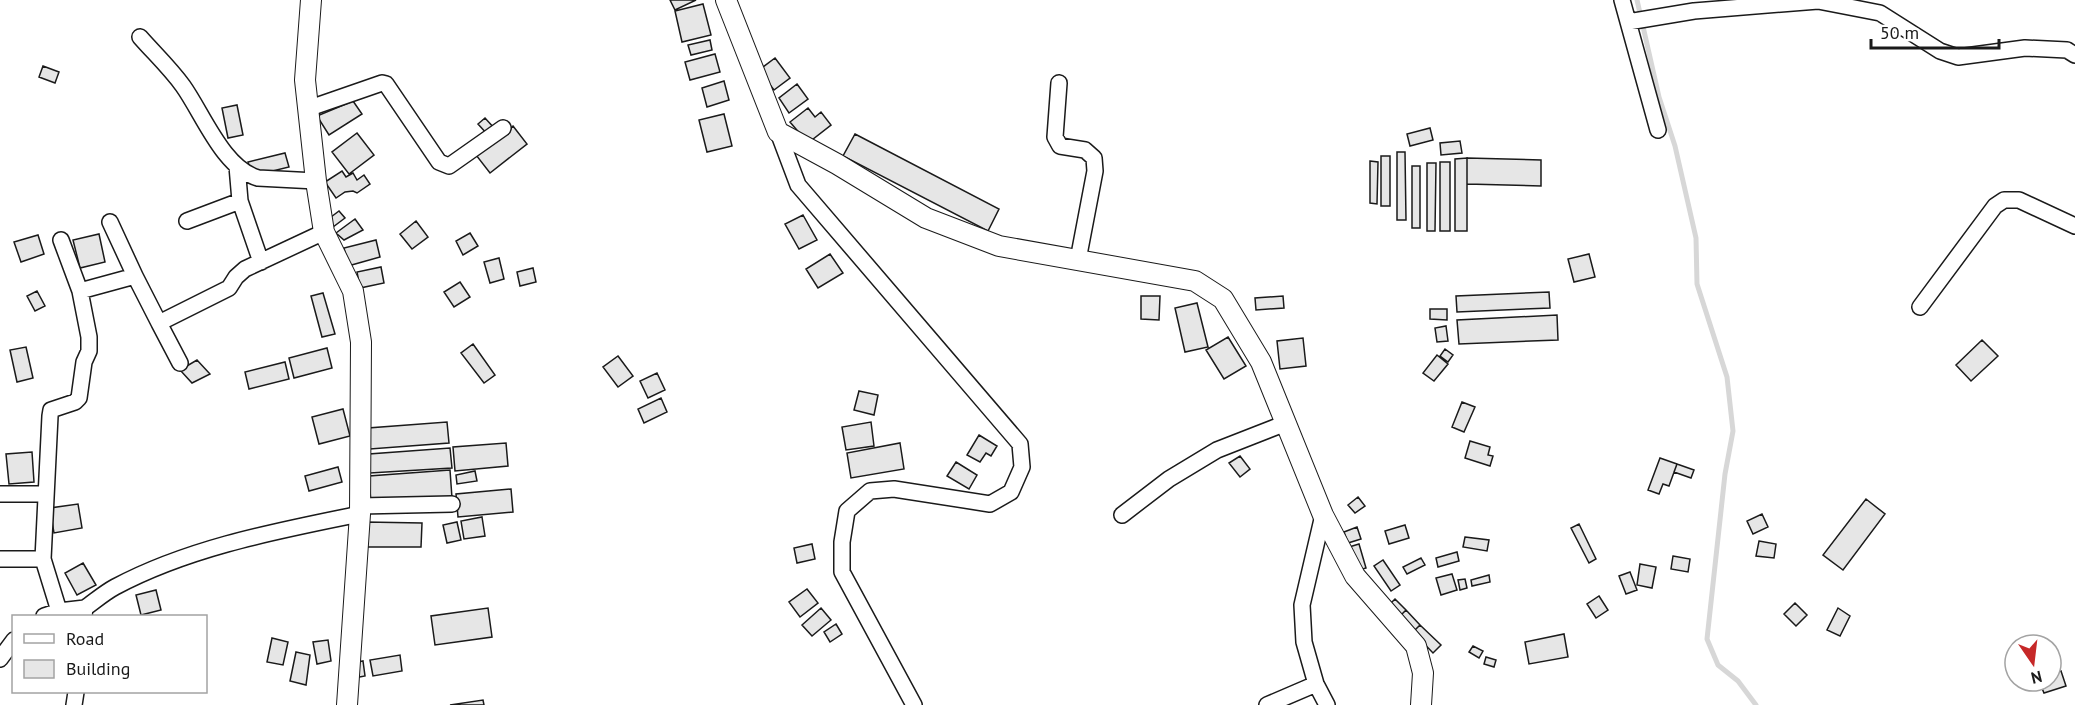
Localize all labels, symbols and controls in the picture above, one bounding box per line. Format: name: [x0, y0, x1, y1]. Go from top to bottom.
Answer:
scale bar: [1871, 12, 1998, 50]
text: 50 m: [1880, 21, 1919, 44]
legend: [12, 615, 207, 693]
text: Road: [66, 627, 104, 650]
north arrow: [2003, 633, 2063, 693]
text: Building: [66, 657, 130, 680]
text: N: [2029, 667, 2044, 689]

